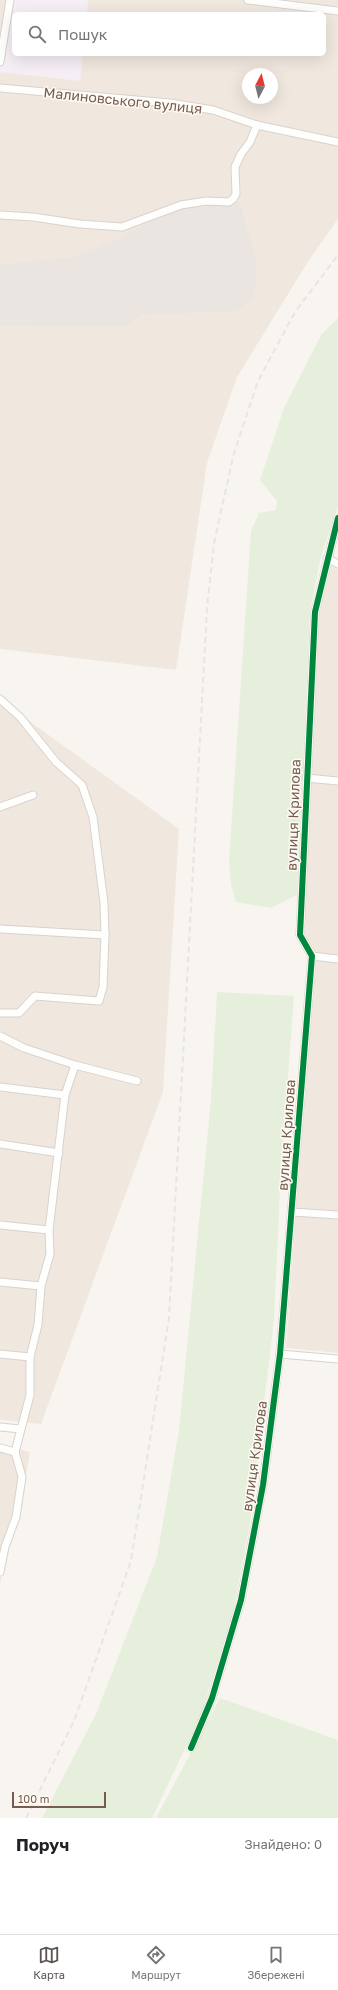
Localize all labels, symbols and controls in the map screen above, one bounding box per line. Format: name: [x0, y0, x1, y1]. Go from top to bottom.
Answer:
search box: [12, 12, 326, 56]
icon: search: [26, 23, 48, 45]
text: Пошук: [58, 25, 107, 43]
north arrow: [242, 68, 278, 104]
street label: Малиновського вулиця: [43, 83, 203, 117]
street label: вулиця Крилова: [283, 759, 303, 871]
street label: вулиця Крилова: [274, 1079, 298, 1191]
street label: вулиця Крилова: [238, 1400, 270, 1512]
scale bar: [12, 1790, 106, 1809]
text: 100 m: [18, 1792, 49, 1805]
text: Поруч: [16, 1834, 69, 1855]
text: Знайдено: 0: [244, 1836, 322, 1852]
tab: Карта: [33, 1944, 65, 1981]
tab: Маршрут: [131, 1944, 181, 1981]
tab: Збережені: [247, 1944, 305, 1981]

